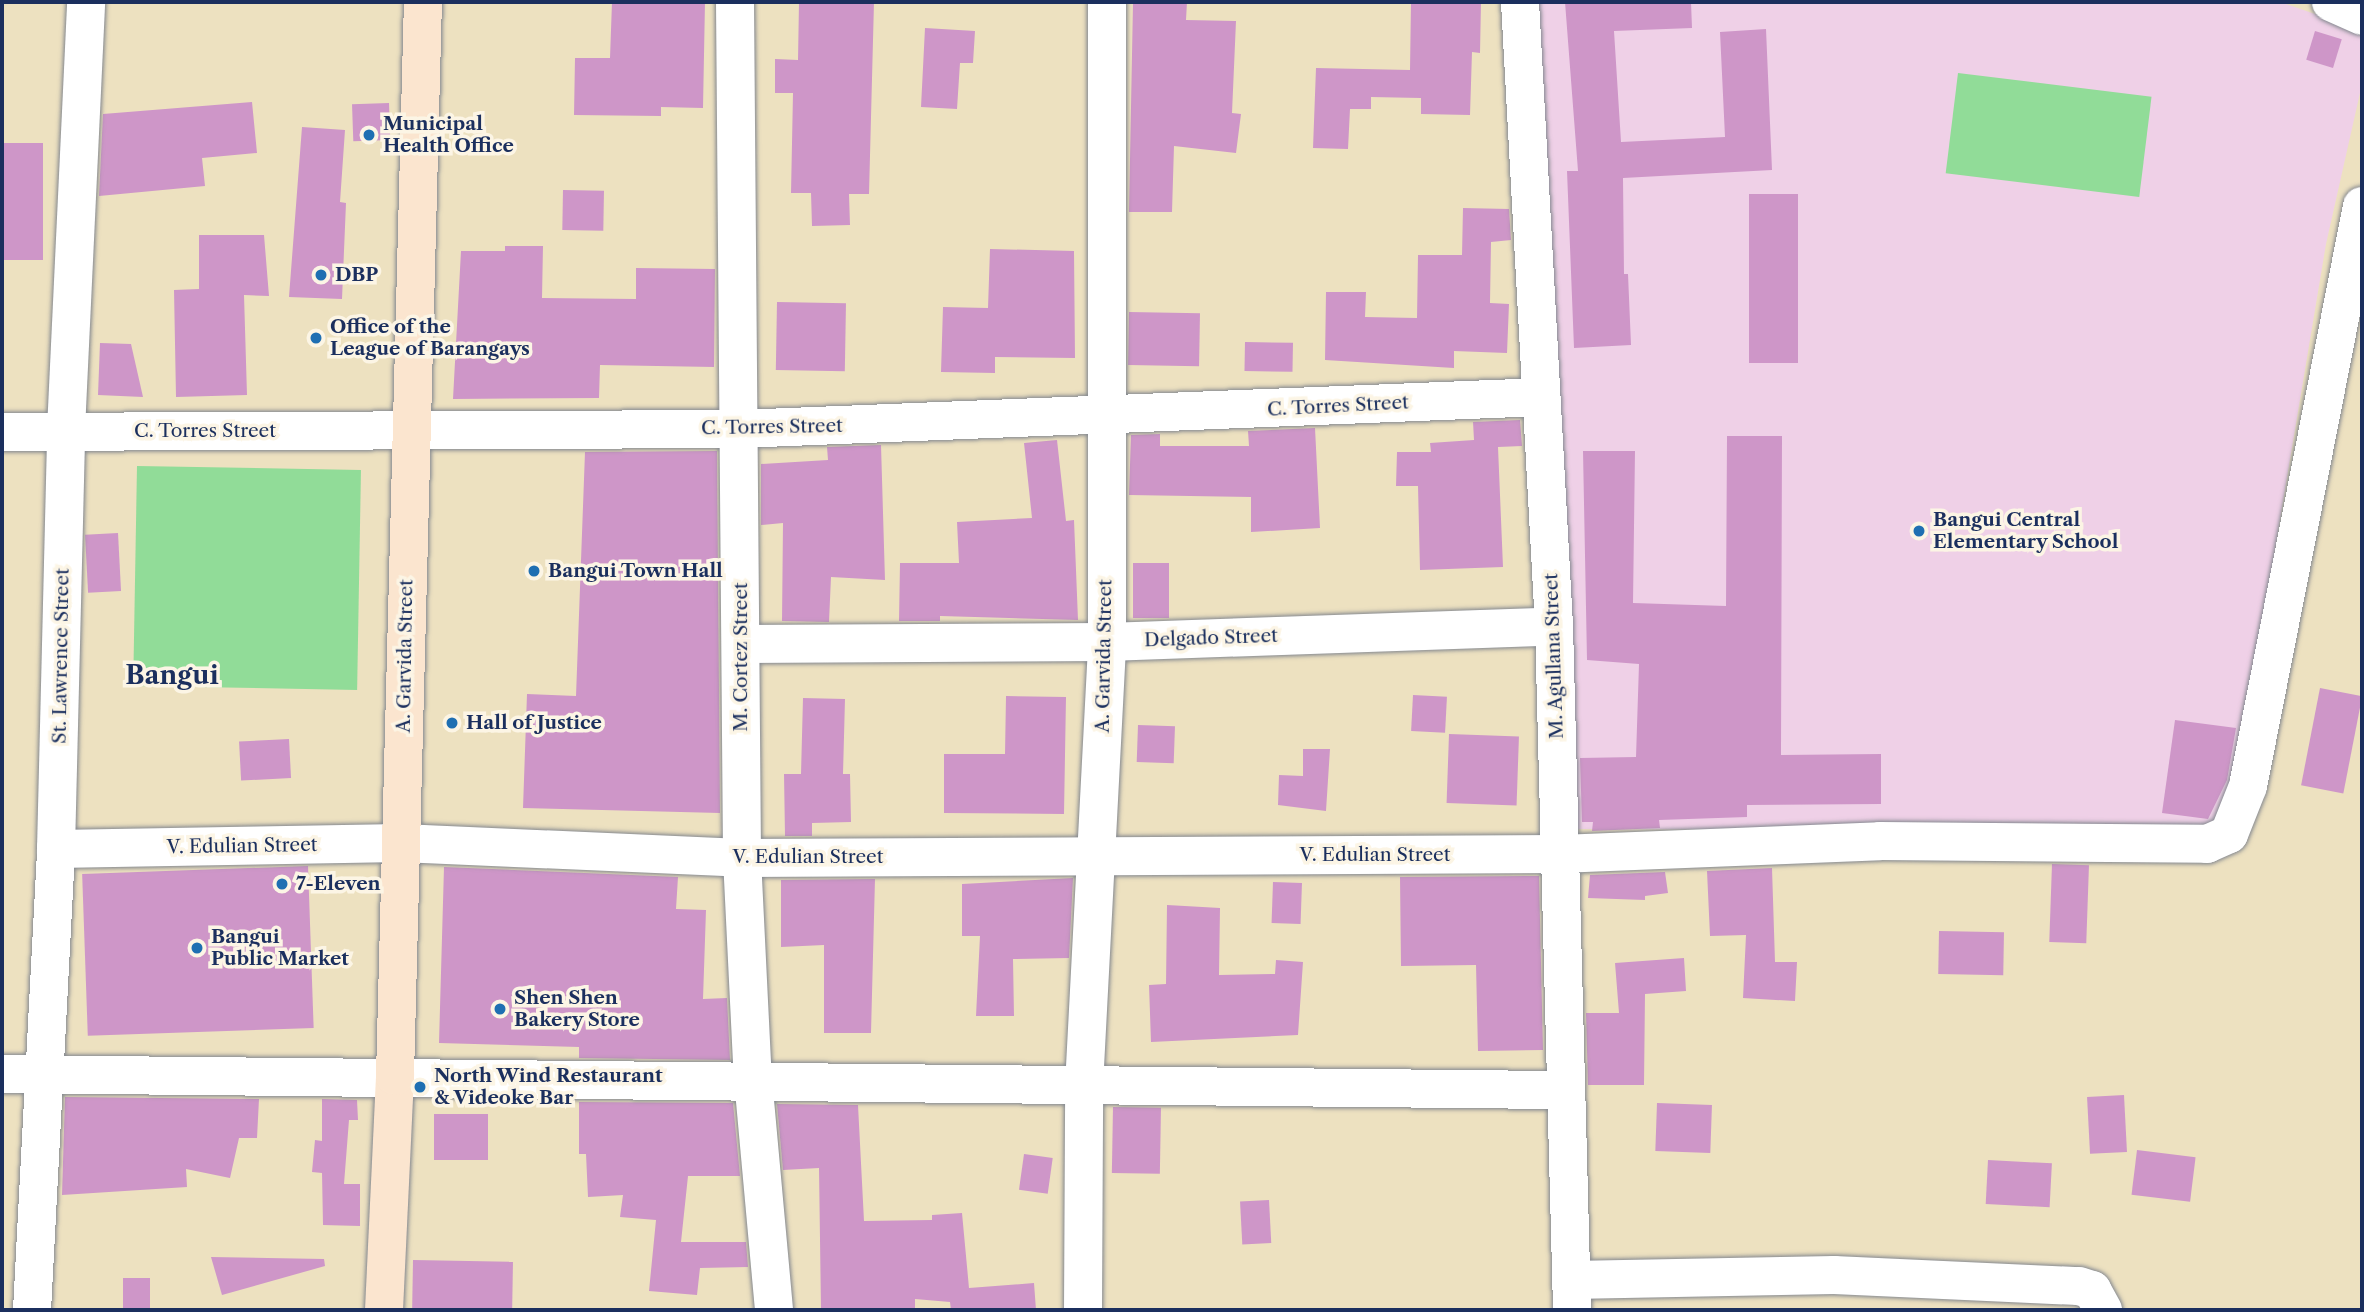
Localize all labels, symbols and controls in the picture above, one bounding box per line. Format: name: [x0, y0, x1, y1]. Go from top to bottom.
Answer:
place label: Municipal Health Office: [383, 113, 514, 157]
marker: Municipal Health Office: [361, 127, 377, 143]
place label: DBP: [335, 264, 378, 286]
marker: DBP: [313, 267, 329, 283]
place label: Office of the League of Barangays: [330, 316, 530, 360]
marker: Office of the League of Barangays: [308, 330, 324, 346]
street label: C. Torres Street: [1266, 391, 1410, 421]
street label: C. Torres Street: [701, 414, 843, 440]
street label: C. Torres Street: [134, 420, 276, 442]
place label: Bangui Central Elementary School: [1933, 509, 2119, 553]
marker: Bangui Central Elementary School: [1911, 523, 1927, 539]
place label: Bangui Town Hall: [548, 560, 723, 582]
marker: Bangui Town Hall: [526, 563, 542, 579]
street label: St. Lawrence Street: [48, 568, 74, 744]
street label: M. Agullana Street: [1540, 572, 1568, 740]
street label: A. Garvida Street: [392, 579, 418, 733]
street label: A. Garvida Street: [1091, 579, 1117, 733]
street label: M. Cortez Street: [730, 582, 752, 732]
street label: Delgado Street: [1144, 624, 1278, 652]
district label: Bangui: [125, 660, 219, 692]
place label: Hall of Justice: [466, 712, 602, 734]
marker: Hall of Justice: [444, 715, 460, 731]
street label: V. Edulian Street: [166, 833, 318, 859]
street label: V. Edulian Street: [1300, 844, 1450, 866]
street label: V. Edulian Street: [733, 846, 883, 868]
place label: 7-Eleven: [296, 873, 381, 895]
marker: 7-Eleven: [274, 876, 290, 892]
place label: Bangui Public Market: [211, 926, 349, 970]
marker: Bangui Public Market: [189, 940, 205, 956]
place label: Shen Shen Bakery Store: [514, 987, 640, 1031]
marker: Shen Shen Bakery Store: [492, 1001, 508, 1017]
place label: North Wind Restaurant & Videoke Bar: [434, 1065, 663, 1109]
marker: North Wind Restaurant & Videoke Bar: [412, 1079, 428, 1095]

